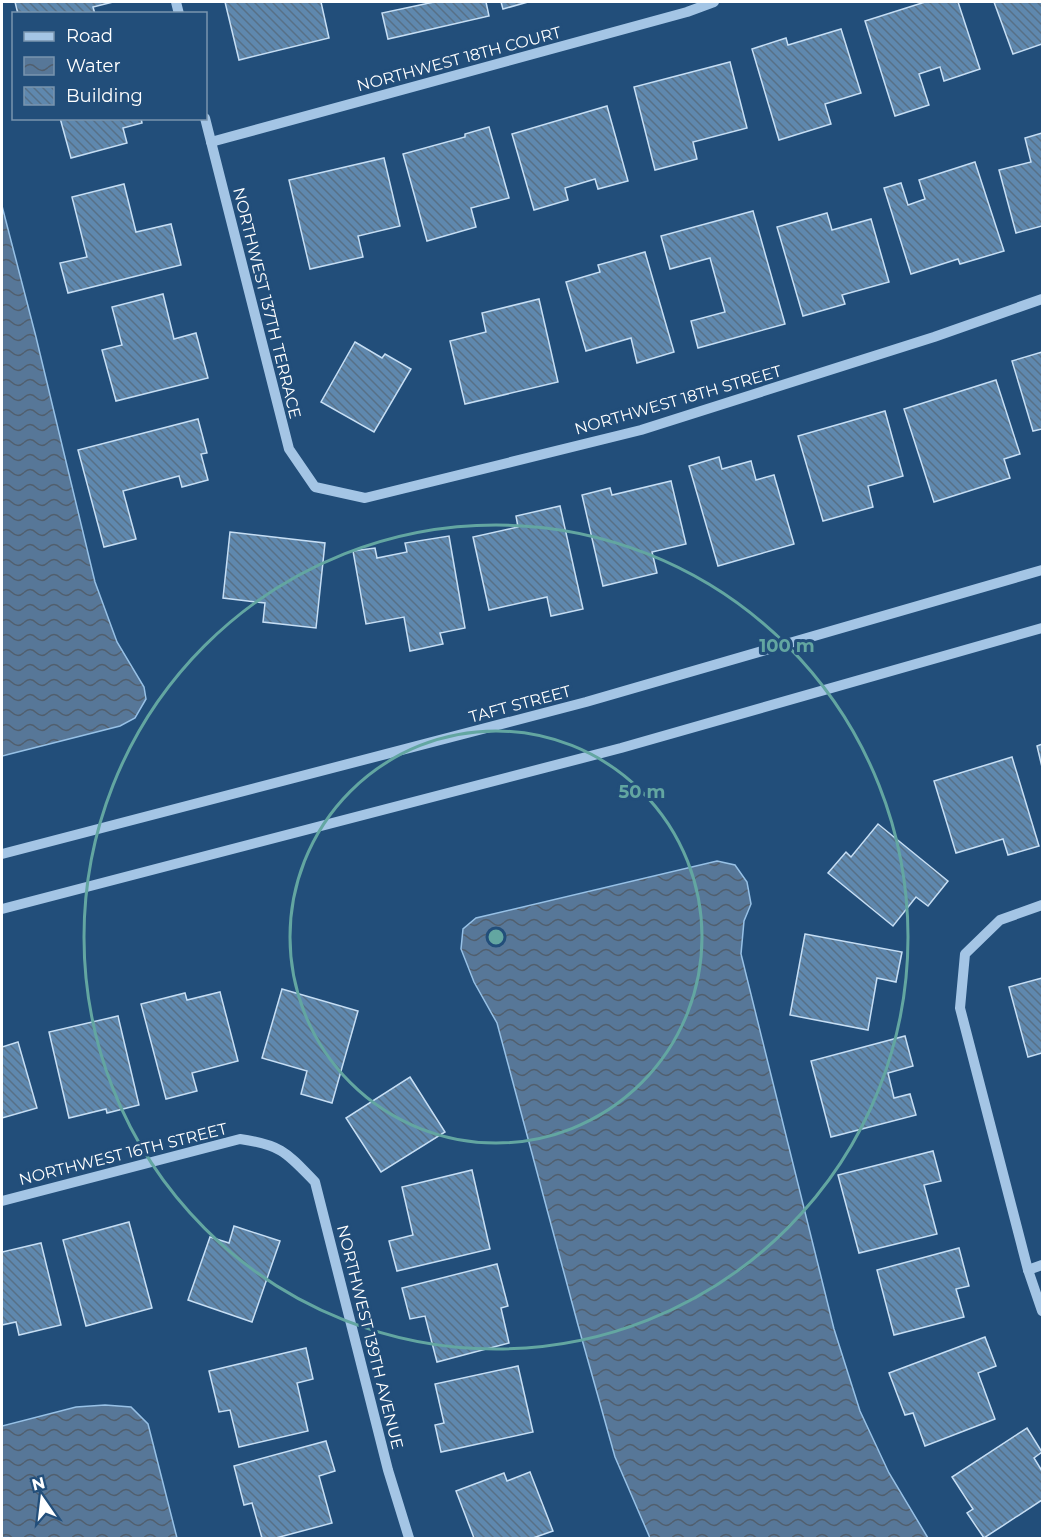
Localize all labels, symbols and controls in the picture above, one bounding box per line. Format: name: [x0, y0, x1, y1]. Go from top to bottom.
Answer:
legend: [12, 12, 207, 120]
street label: NORTHWEST 18TH COURT: [355, 22, 564, 95]
text: Road: [66, 25, 113, 47]
text: Water: [66, 55, 121, 77]
text: Building: [66, 85, 143, 107]
street label: NORTHWEST 137TH TERRACE: [229, 185, 305, 421]
street label: NORTHWEST 18TH STREET: [572, 361, 784, 439]
text: 100 m: [759, 635, 815, 657]
street label: TAFT STREET: [467, 681, 574, 727]
text: 50 m: [619, 781, 665, 803]
centre of rings: [486, 927, 506, 947]
street label: NORTHWEST 16TH STREET: [17, 1119, 230, 1189]
street label: NORTHWEST 139TH AVENUE: [333, 1223, 407, 1451]
north arrow: [12, 1468, 72, 1528]
text: N: [30, 1473, 47, 1495]

